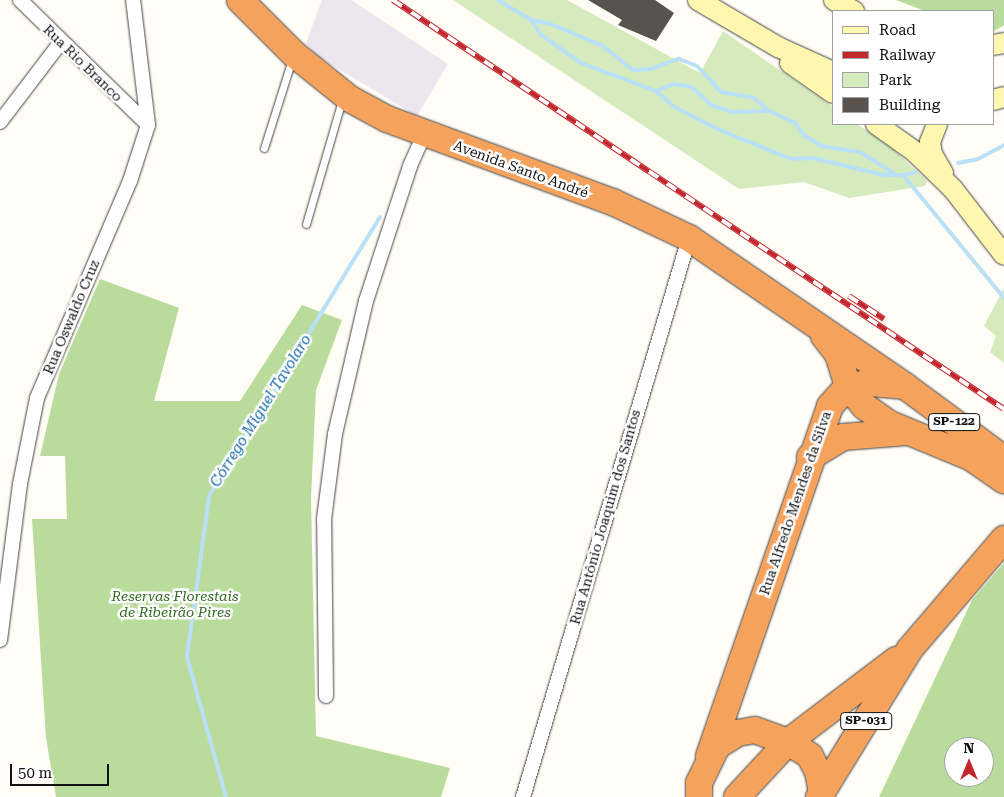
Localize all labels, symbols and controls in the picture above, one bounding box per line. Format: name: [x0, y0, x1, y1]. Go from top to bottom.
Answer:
legend: [832, 10, 994, 125]
street label: Rua Rio Branco: [40, 21, 126, 105]
text: Road: [879, 21, 916, 39]
text: Railway: [879, 46, 936, 64]
text: Park: [879, 71, 912, 89]
text: Building: [879, 96, 940, 114]
street label: Avenida Santo André: [451, 137, 591, 201]
street label: Rua Oswaldo Cruz: [39, 257, 103, 377]
water label: Córrego Miguel Tavolaro: [207, 331, 315, 491]
street label: Rua Antônio Joaquim dos Santos: [566, 408, 644, 626]
street label: Rua Alfredo Mendes da Silva: [756, 409, 834, 597]
road number: SP-122: [928, 412, 980, 432]
park label: Reservas Florestais de Ribeirão Pires: [112, 588, 238, 620]
road number: SP-031: [840, 711, 892, 730]
north arrow: [944, 737, 994, 787]
text: N: [964, 740, 974, 756]
scale bar: [12, 754, 111, 786]
text: 50 m: [18, 764, 52, 782]

